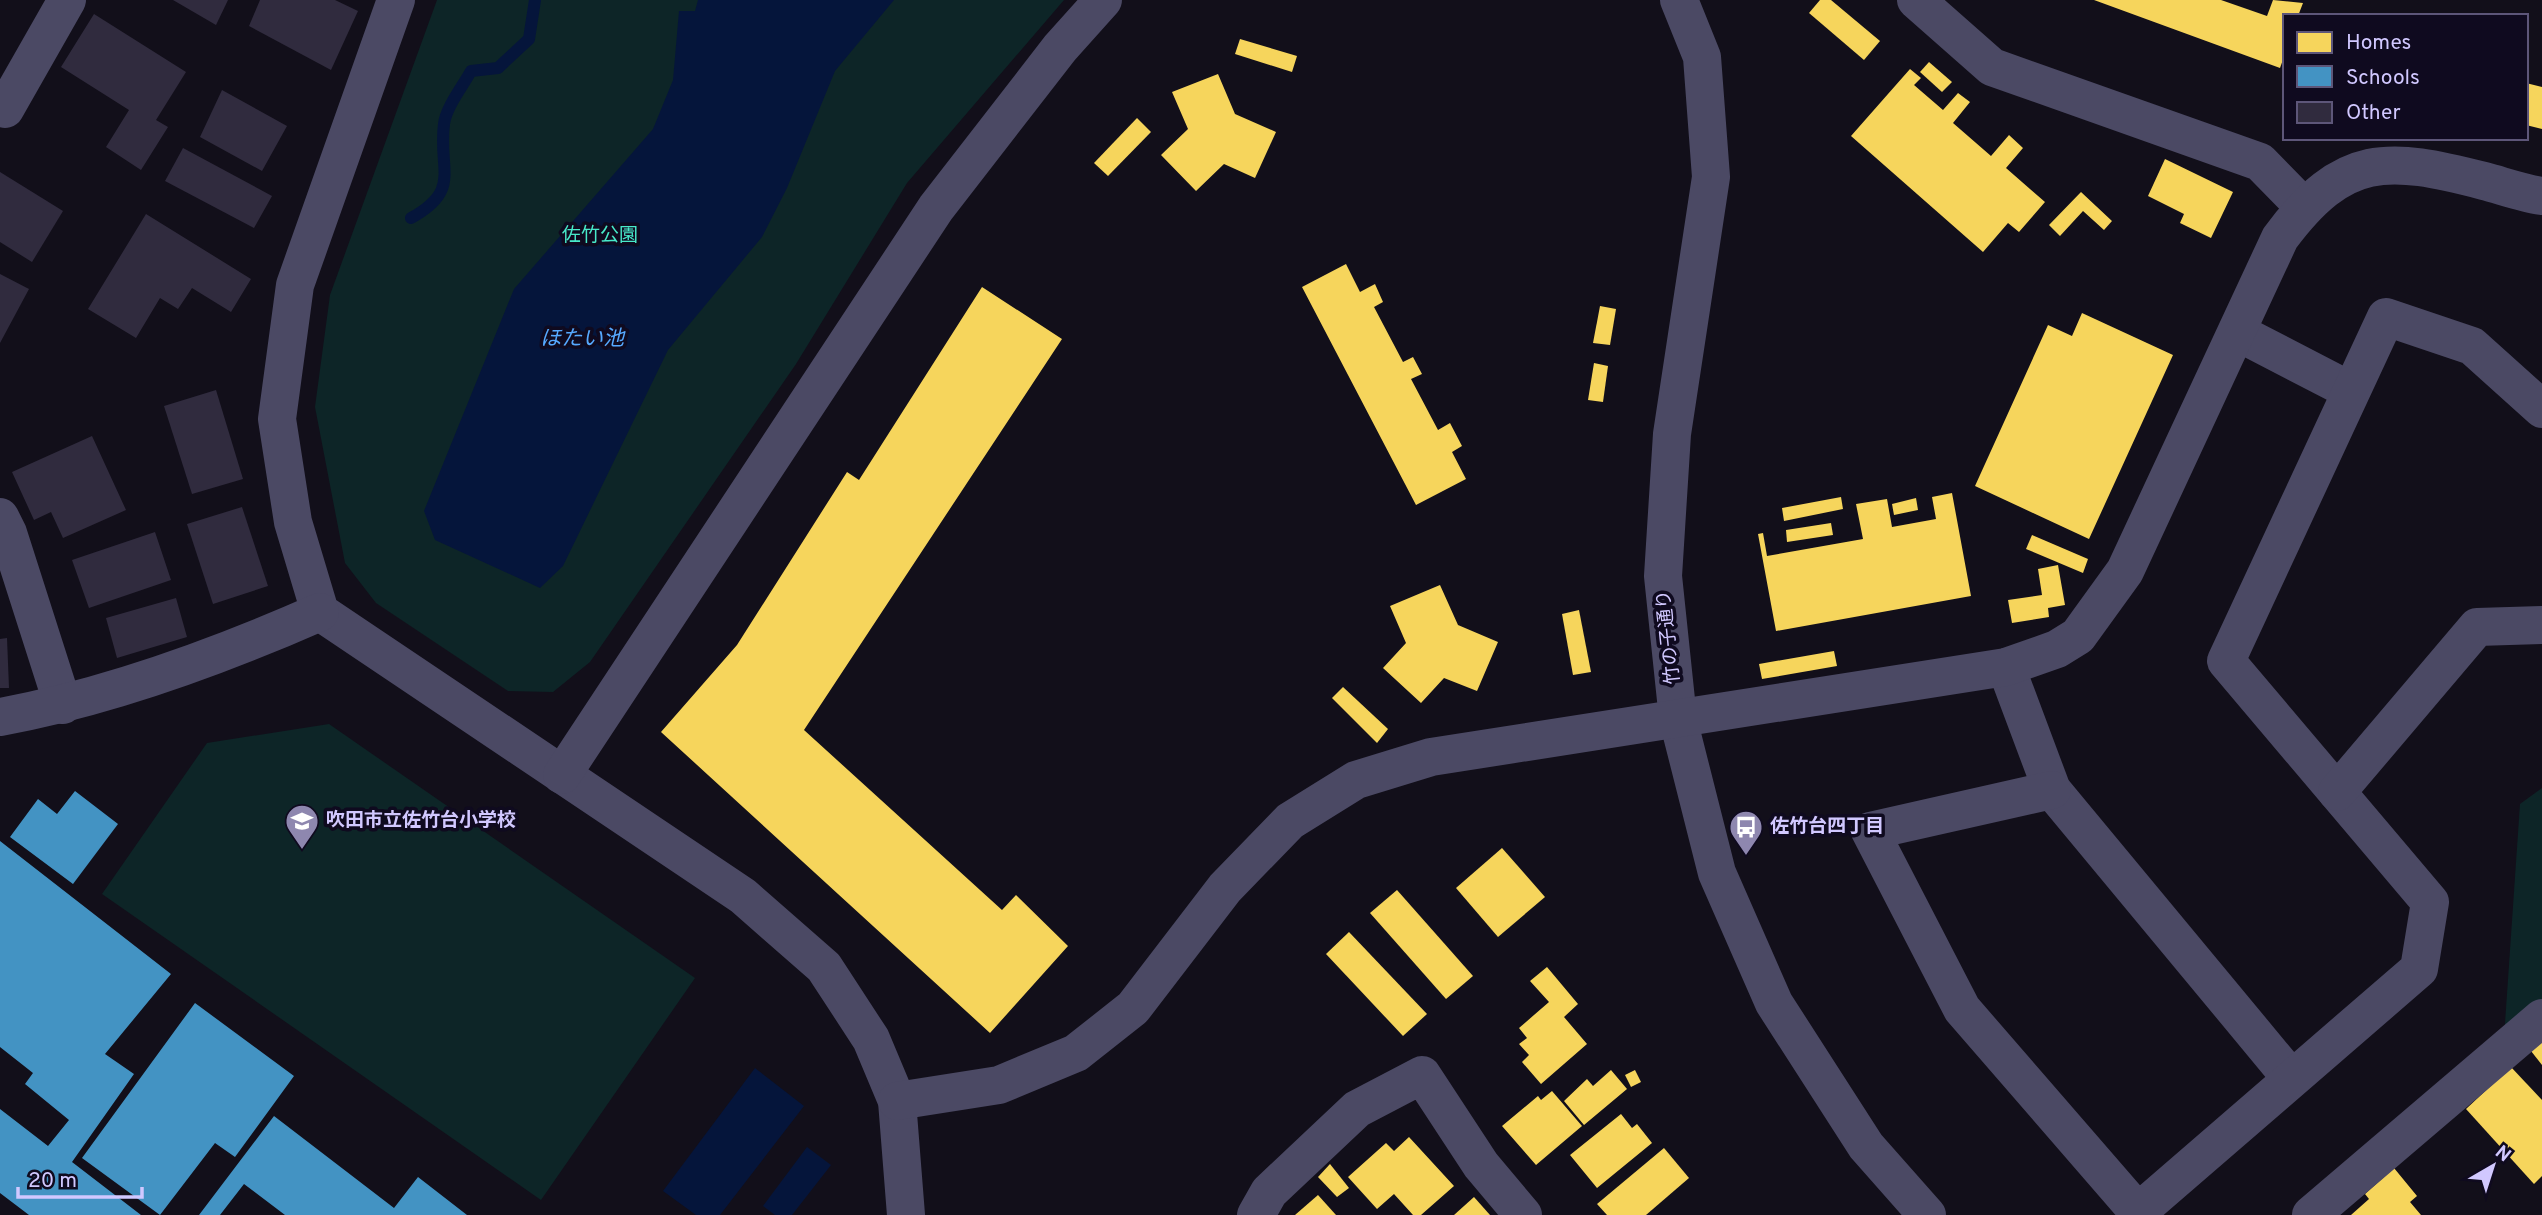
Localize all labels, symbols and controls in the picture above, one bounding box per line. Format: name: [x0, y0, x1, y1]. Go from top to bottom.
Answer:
legend: [2283, 14, 2528, 140]
text: Homes: [2346, 30, 2411, 57]
text: Schools: [2346, 65, 2420, 92]
text: Other: [2346, 100, 2401, 127]
park label: 佐竹公園: [562, 224, 638, 248]
water label: ほたい池: [540, 326, 626, 353]
street label: 竹の子通り: [1652, 588, 1686, 686]
school or university icon: 吹田市立佐竹台小学校: [283, 802, 321, 851]
bus stop icon: 佐竹台四丁目: [1727, 808, 1765, 857]
place label: 吹田市立佐竹台小学校: [326, 809, 516, 833]
place label: 佐竹台四丁目: [1770, 815, 1884, 839]
north arrow: [2458, 1131, 2528, 1201]
text: N: [2490, 1141, 2515, 1168]
scale bar: [18, 1156, 142, 1200]
text: 20 m: [28, 1168, 77, 1195]

